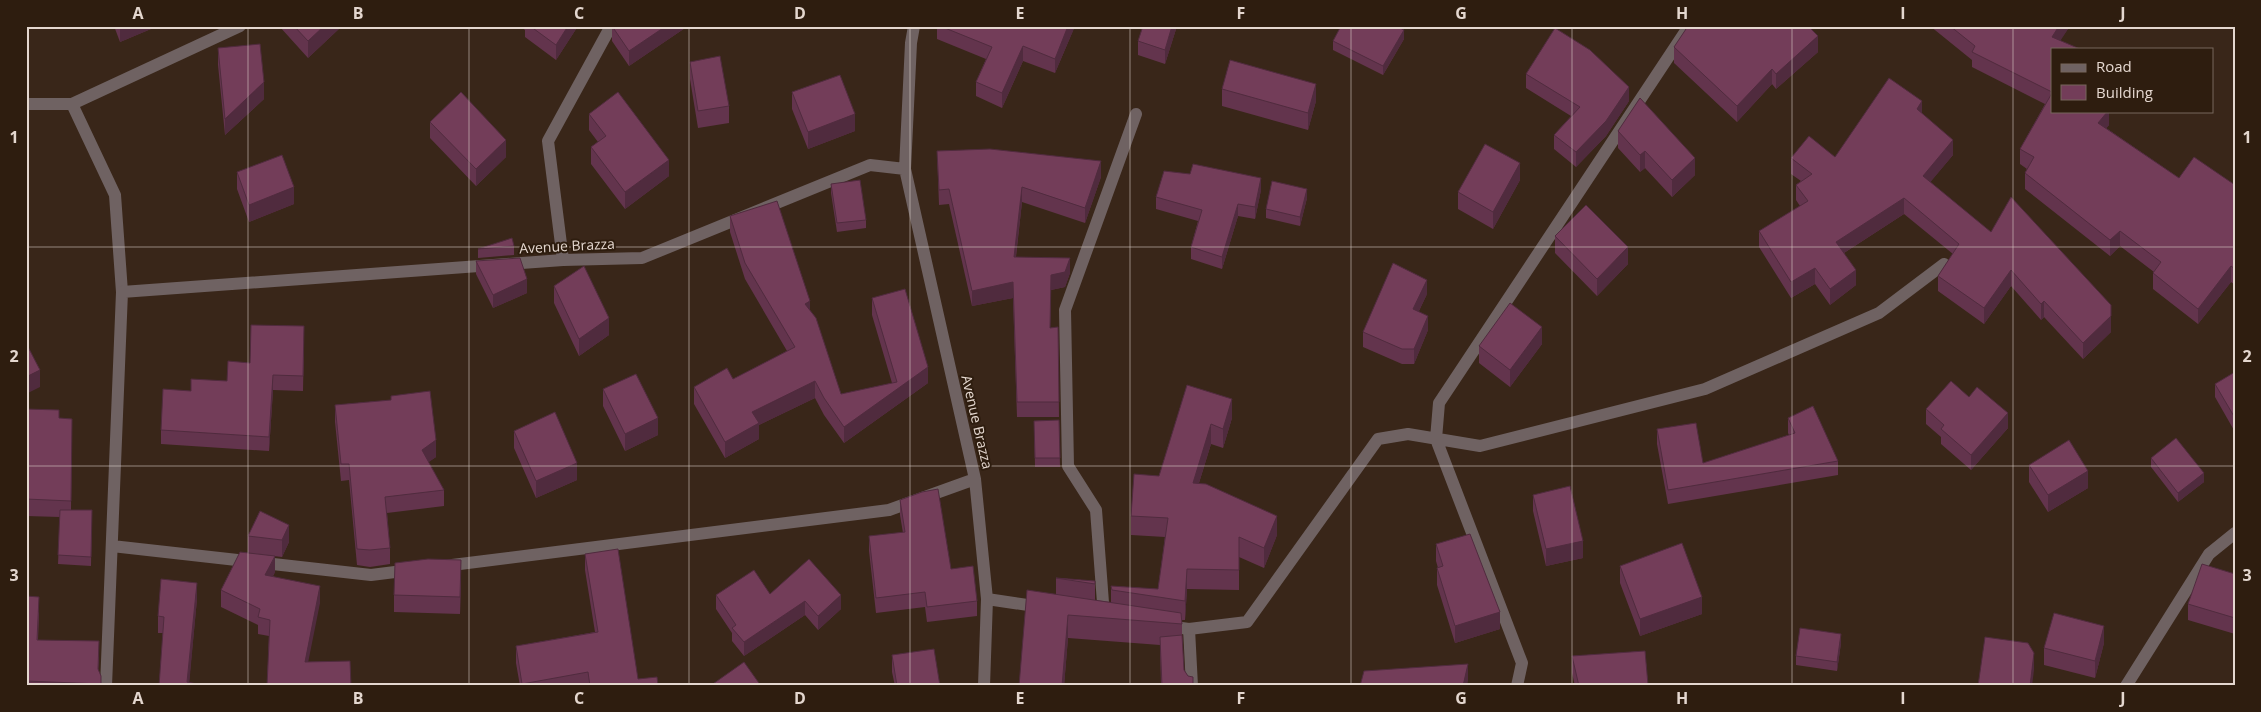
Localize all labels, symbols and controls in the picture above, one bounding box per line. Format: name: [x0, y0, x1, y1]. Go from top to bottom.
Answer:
text: A: [132, 2, 144, 24]
text: B: [353, 2, 363, 24]
text: C: [574, 2, 584, 24]
text: D: [794, 2, 806, 24]
text: E: [1016, 2, 1025, 24]
text: F: [1237, 2, 1245, 24]
text: G: [1455, 2, 1467, 24]
text: H: [1676, 2, 1688, 24]
text: I: [1900, 2, 1906, 24]
text: J: [2118, 2, 2126, 24]
legend: [2051, 48, 2214, 112]
text: Road: [2096, 56, 2132, 76]
text: Building: [2096, 82, 2153, 102]
text: 1: [9, 126, 19, 148]
text: 1: [2242, 126, 2252, 148]
street label: Avenue Brazza: [519, 234, 615, 257]
text: 2: [9, 345, 19, 367]
text: 2: [2242, 345, 2252, 367]
street label: Avenue Brazza: [957, 373, 998, 471]
text: 3: [9, 564, 19, 586]
text: 3: [2242, 564, 2252, 586]
text: A: [132, 687, 144, 709]
text: B: [353, 687, 363, 709]
text: C: [574, 687, 584, 709]
text: D: [794, 687, 806, 709]
text: E: [1016, 687, 1025, 709]
text: F: [1237, 687, 1245, 709]
text: G: [1455, 687, 1467, 709]
text: H: [1676, 687, 1688, 709]
text: I: [1900, 687, 1906, 709]
text: J: [2118, 687, 2126, 709]

